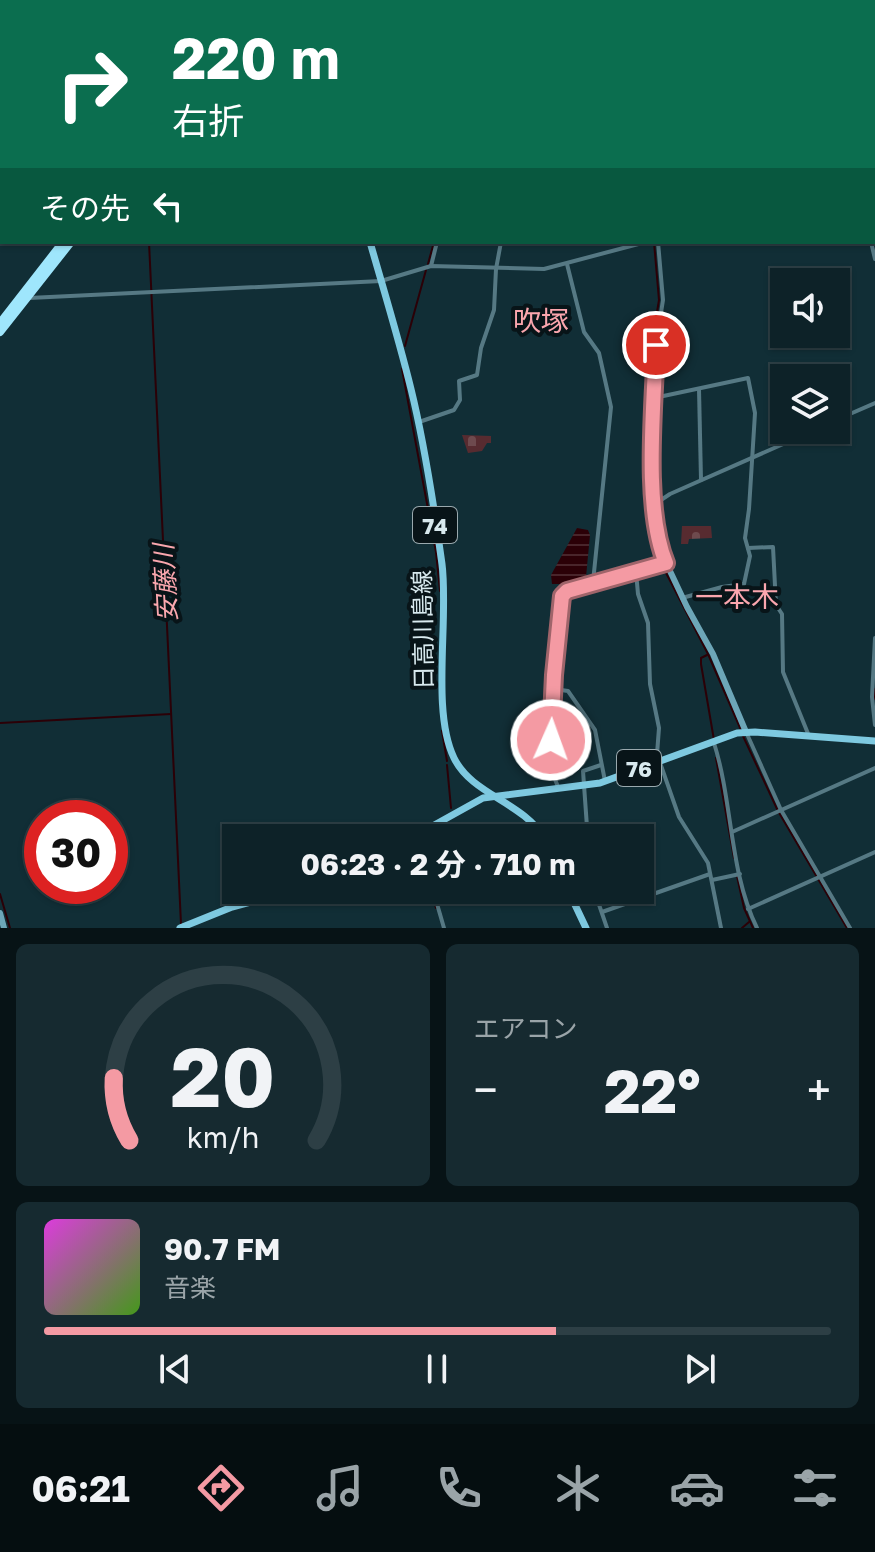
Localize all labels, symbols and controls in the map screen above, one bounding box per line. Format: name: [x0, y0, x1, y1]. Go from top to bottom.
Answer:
text: 220 m: [172, 24, 340, 91]
icon: right: [40, 32, 144, 136]
text: 右折: [172, 99, 244, 142]
icon: left: [146, 184, 190, 228]
text: その先: [40, 190, 130, 226]
map controls: [770, 268, 850, 444]
button: sound: [770, 268, 850, 348]
district label: 吹塚: [513, 304, 569, 337]
pin: [622, 311, 690, 379]
icon: arrive: [634, 323, 678, 367]
button: layers: [770, 364, 850, 444]
road number: 74: [413, 507, 457, 543]
water label: 安藤川: [147, 540, 183, 623]
street label: 日高川島線: [406, 570, 438, 690]
district label: 一本木: [695, 580, 779, 613]
position arrow: [509, 698, 593, 782]
road number: 76: [617, 750, 661, 786]
speed limit sign: 30: [24, 800, 128, 904]
text: 06:23 · 2 分 · 710 m: [301, 846, 575, 882]
text: エアコン: [474, 1013, 578, 1044]
text: 20: [170, 1025, 275, 1125]
text: 22°: [604, 1054, 701, 1126]
text: −: [474, 1063, 498, 1116]
text: +: [807, 1063, 831, 1116]
text: km/h: [186, 1120, 259, 1154]
text: 90.7 FM: [164, 1231, 281, 1267]
text: 音楽: [164, 1272, 216, 1303]
icon: previous: [153, 1347, 197, 1391]
icon: pause: [415, 1347, 459, 1391]
icon: next: [678, 1347, 722, 1391]
icon: directions: [193, 1460, 249, 1516]
icon: music: [312, 1460, 368, 1516]
icon: phone: [431, 1460, 487, 1516]
icon: climate: [550, 1460, 606, 1516]
icon: car: [669, 1460, 725, 1516]
icon: filters: [787, 1460, 843, 1516]
text: 06:21: [31, 1467, 130, 1510]

